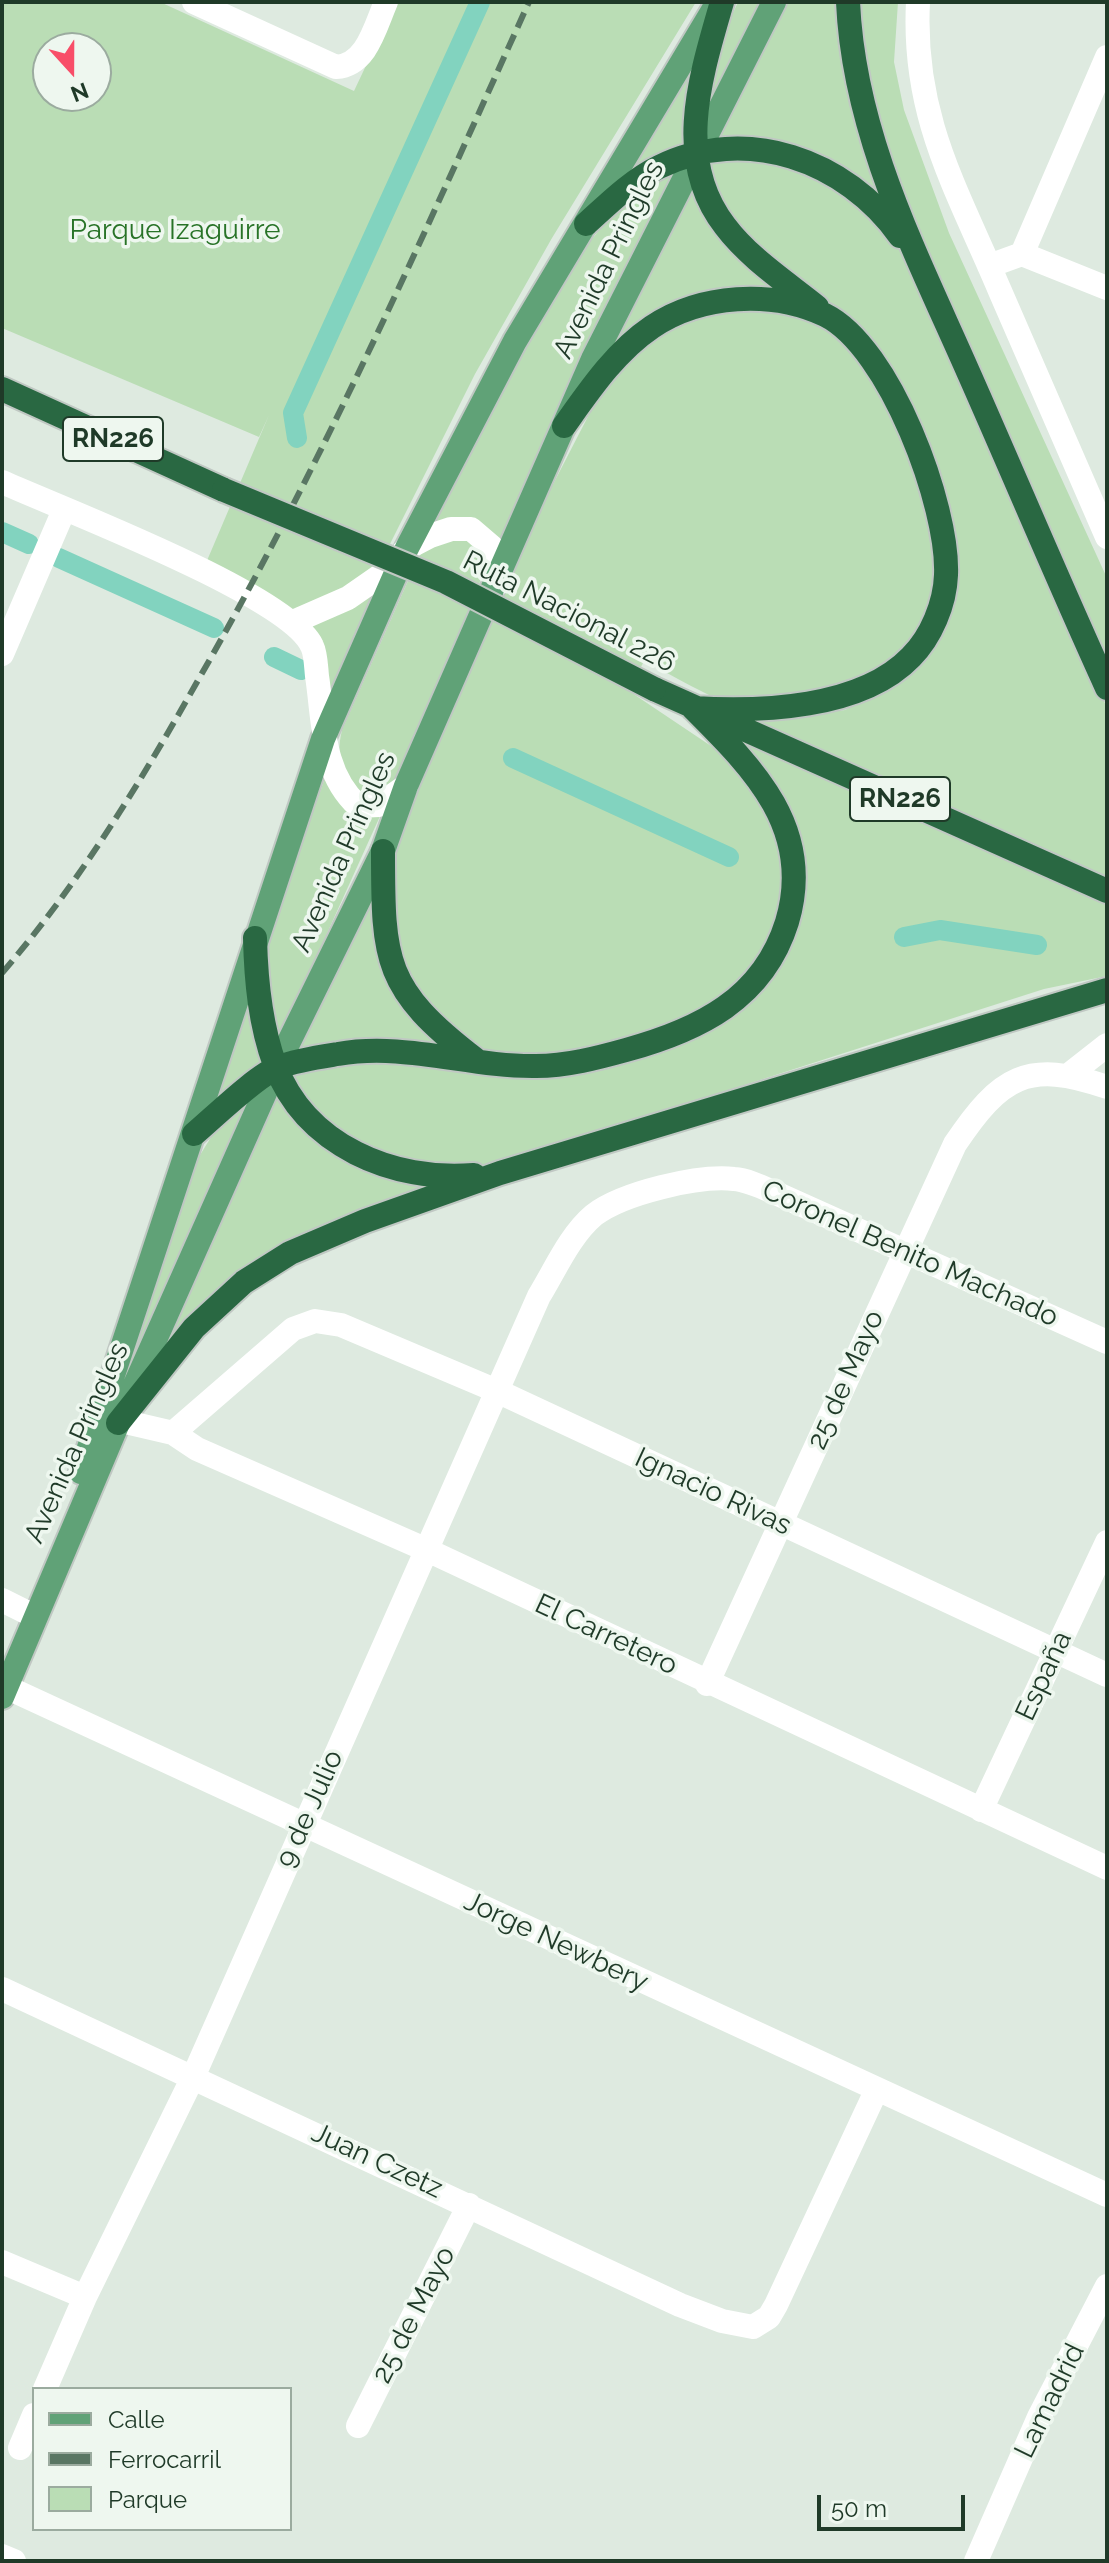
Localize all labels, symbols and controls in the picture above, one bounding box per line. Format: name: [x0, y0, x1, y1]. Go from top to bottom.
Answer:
north arrow: [32, 32, 112, 112]
text: N: [67, 77, 92, 108]
street label: Avenida Pringles: [547, 156, 671, 364]
park label: Parque Izaguirre: [69, 214, 281, 248]
road number: RN226: [63, 417, 163, 461]
street label: Ruta Nacional 226: [457, 544, 681, 680]
street label: Avenida Pringles: [285, 747, 403, 957]
road number: RN226: [850, 777, 950, 821]
street label: Coronel Benito Machado: [757, 1173, 1063, 1335]
street label: 25 de Mayo: [800, 1305, 892, 1455]
street label: Avenida Pringles: [18, 1338, 136, 1548]
street label: Ignacio Rivas: [630, 1441, 796, 1543]
street label: El Carretero: [529, 1587, 683, 1683]
street label: España: [1009, 1626, 1079, 1726]
street label: 9 de Julio: [269, 1745, 351, 1873]
street label: Jorge Newbery: [459, 1885, 653, 1999]
street label: Juan Czetz: [306, 2116, 448, 2206]
street label: 25 de Mayo: [365, 2241, 463, 2389]
street label: Lamadrid: [1008, 2338, 1092, 2464]
legend: [32, 2387, 292, 2531]
text: Calle: [108, 2405, 165, 2434]
text: Ferrocarril: [108, 2445, 221, 2474]
scale bar: [821, 2479, 969, 2529]
text: Parque: [108, 2485, 187, 2514]
text: 50 m: [831, 2494, 887, 2523]

